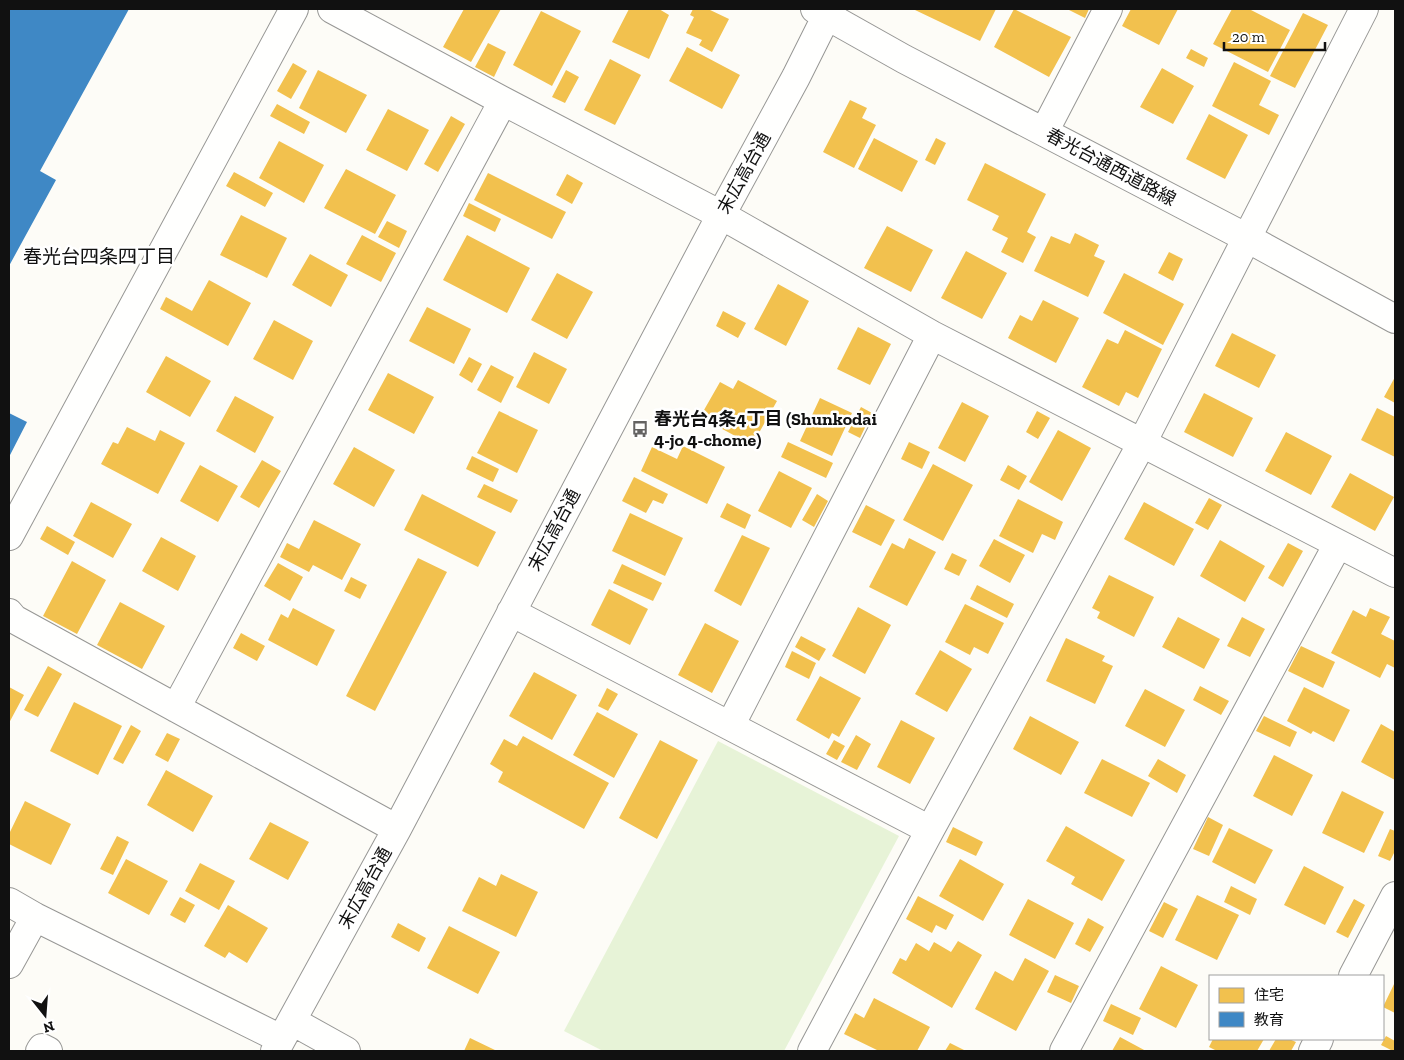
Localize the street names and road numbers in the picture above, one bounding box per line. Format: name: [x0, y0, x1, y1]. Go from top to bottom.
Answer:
street label: 春光台通西道路線: [1042, 123, 1180, 211]
street label: 末広高台通: [713, 128, 775, 218]
street label: 末広高台通: [523, 485, 585, 575]
street label: 末広高台通: [334, 843, 396, 933]

